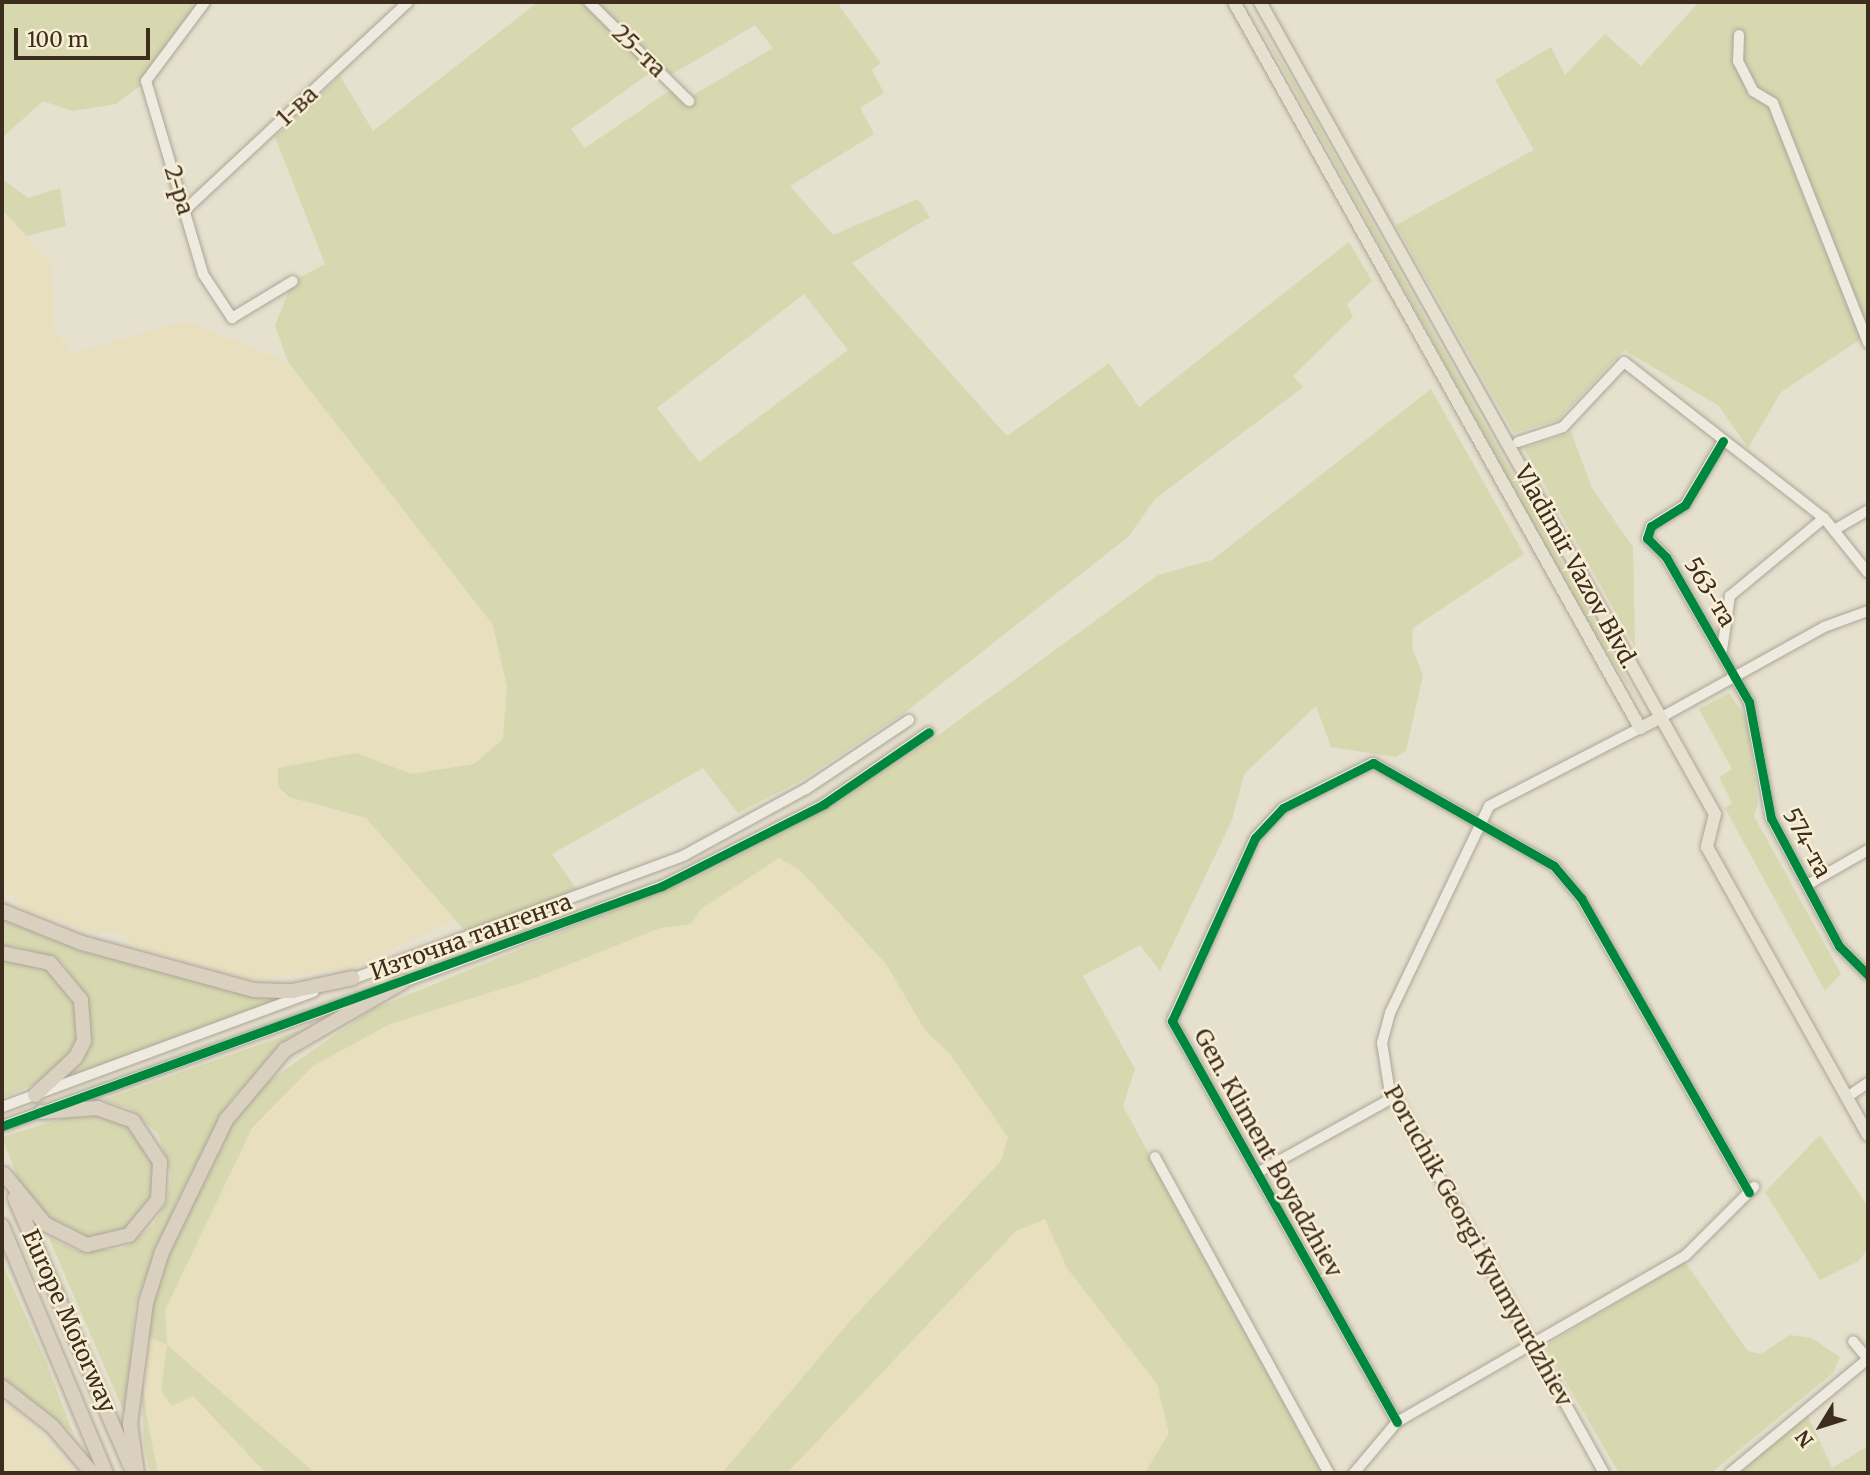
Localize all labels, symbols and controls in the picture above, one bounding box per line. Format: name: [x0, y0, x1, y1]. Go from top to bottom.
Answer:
scale bar: [18, 14, 154, 58]
street label: 25-та: [607, 19, 671, 83]
text: 100 m: [27, 26, 89, 53]
street label: 1-ва: [271, 80, 323, 132]
street label: 2-ра: [158, 162, 200, 218]
street label: Vladimir Vazov Blvd.: [1509, 461, 1643, 673]
street label: 563-та: [1679, 552, 1741, 632]
street label: 574-та: [1777, 803, 1837, 883]
street label: Източна тангента: [367, 888, 575, 986]
street label: Gen. Kliment Boyadzhiev: [1188, 1024, 1348, 1282]
street label: Poruchik Georgi Kyumyurdzhiev: [1378, 1081, 1578, 1411]
street label: Europe Motorway: [16, 1225, 122, 1417]
north arrow: [1786, 1391, 1856, 1461]
text: N: [1790, 1426, 1819, 1452]

